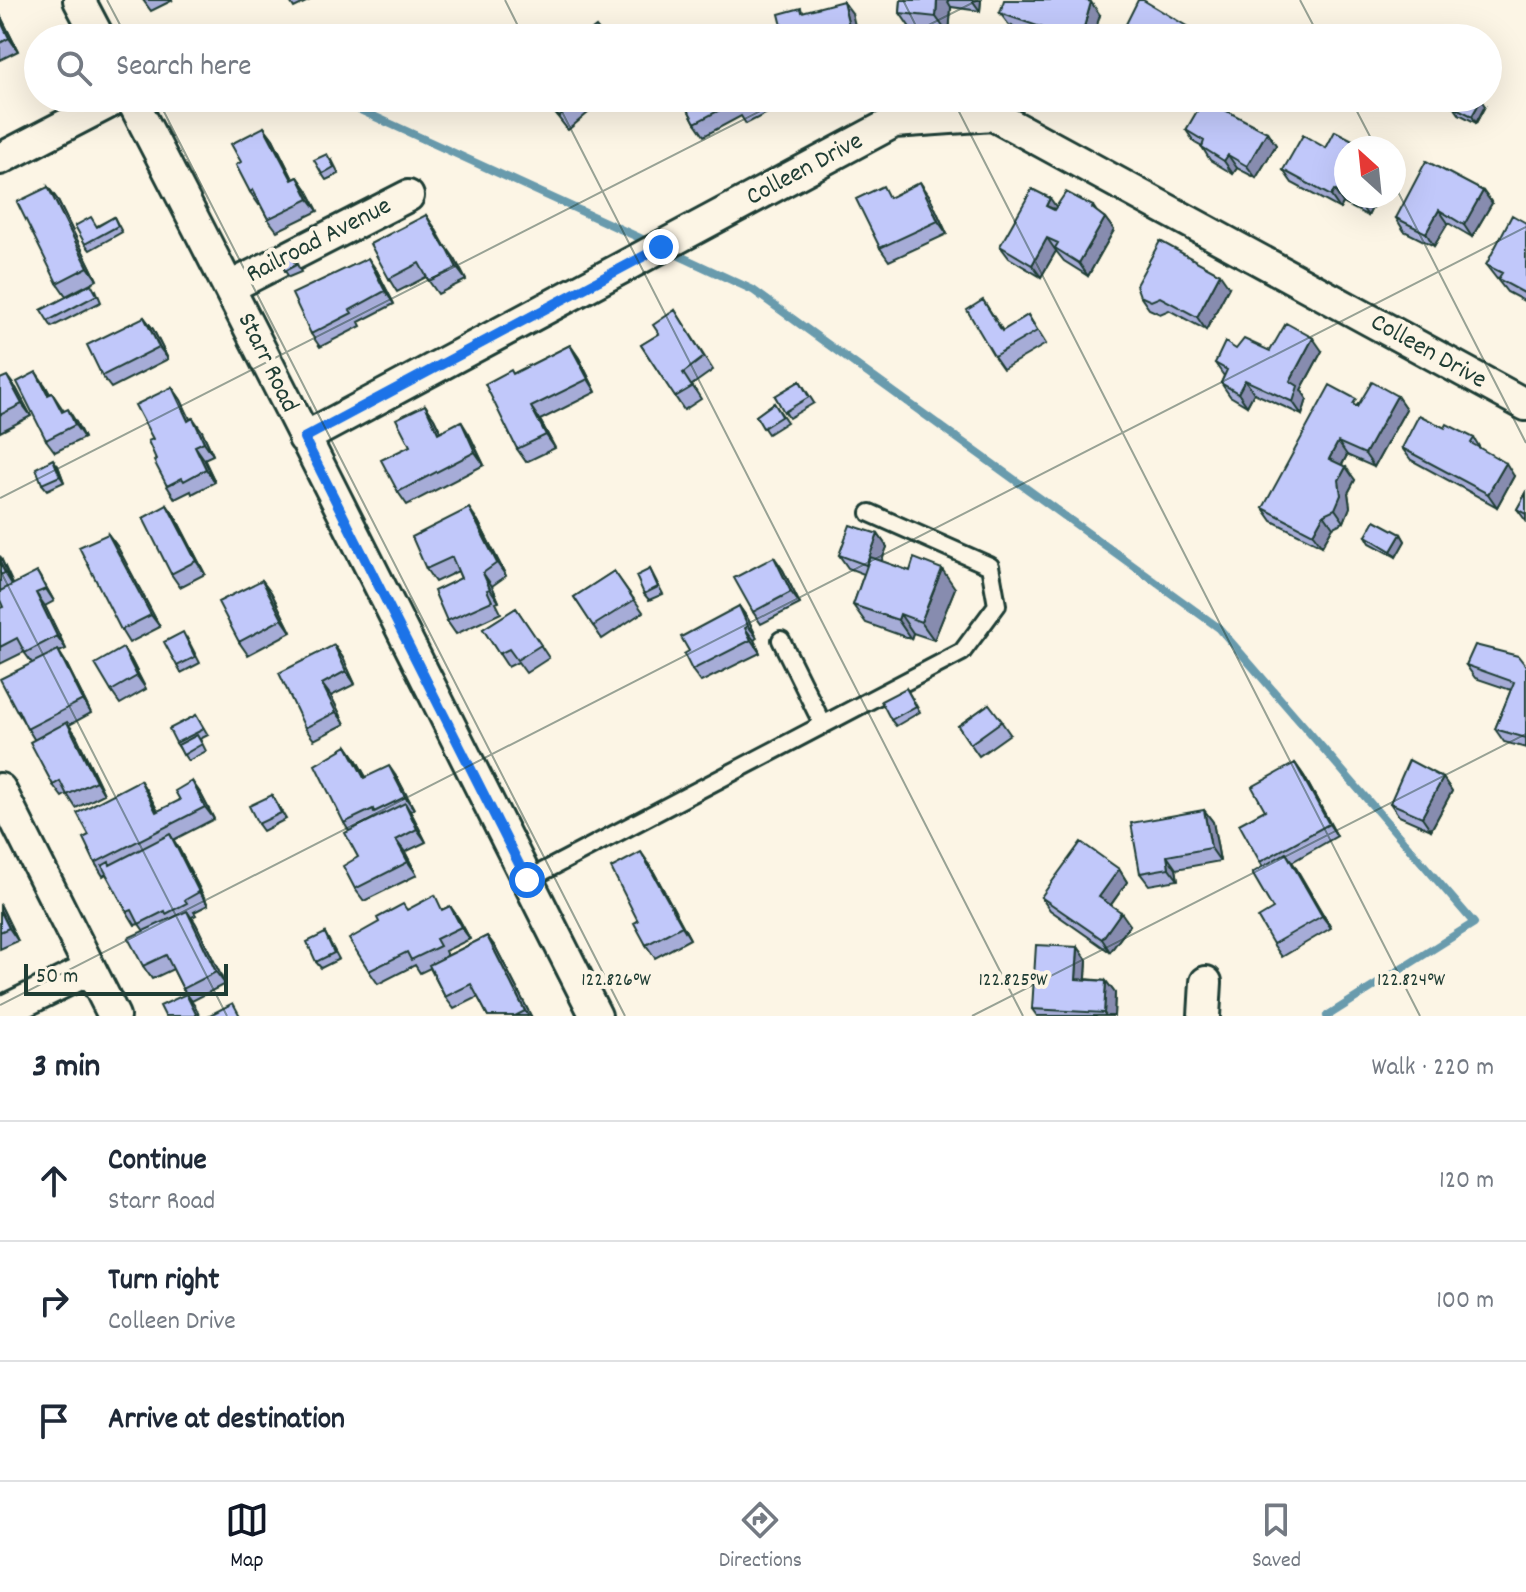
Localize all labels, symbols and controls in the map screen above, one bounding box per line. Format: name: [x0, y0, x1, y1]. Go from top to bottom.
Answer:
search box: [24, 24, 1502, 112]
icon: search: [52, 46, 96, 90]
text: Search here: [116, 47, 252, 90]
street label: Colleen Drive: [740, 124, 870, 216]
north arrow: [1334, 136, 1406, 208]
street label: Railroad Avenue: [240, 189, 398, 293]
route end: [643, 229, 679, 265]
street label: Colleen Drive: [1363, 305, 1493, 399]
street label: Starr Road: [227, 307, 307, 419]
route start: [509, 862, 545, 898]
scale bar: [24, 960, 228, 996]
text: 50 m: [36, 962, 78, 993]
text: 122.826°W: [581, 967, 651, 995]
text: 122.825°W: [978, 967, 1048, 995]
text: 122.824°W: [1377, 967, 1446, 995]
text: 3 min: [32, 1044, 100, 1093]
text: Walk · 220 m: [1371, 1050, 1494, 1087]
text: Continue: [108, 1141, 207, 1184]
icon: ahead: [32, 1159, 76, 1203]
text: 120 m: [1439, 1163, 1494, 1200]
text: Starr Road: [108, 1184, 215, 1221]
text: Turn right: [108, 1261, 219, 1304]
icon: right: [32, 1279, 76, 1323]
text: 100 m: [1436, 1283, 1494, 1320]
text: Colleen Drive: [108, 1304, 236, 1341]
icon: arrive: [32, 1399, 76, 1443]
text: Arrive at destination: [108, 1400, 345, 1443]
tab: Map: [225, 1498, 269, 1577]
tab: Directions: [719, 1498, 802, 1577]
tab: Saved: [1252, 1498, 1301, 1577]

